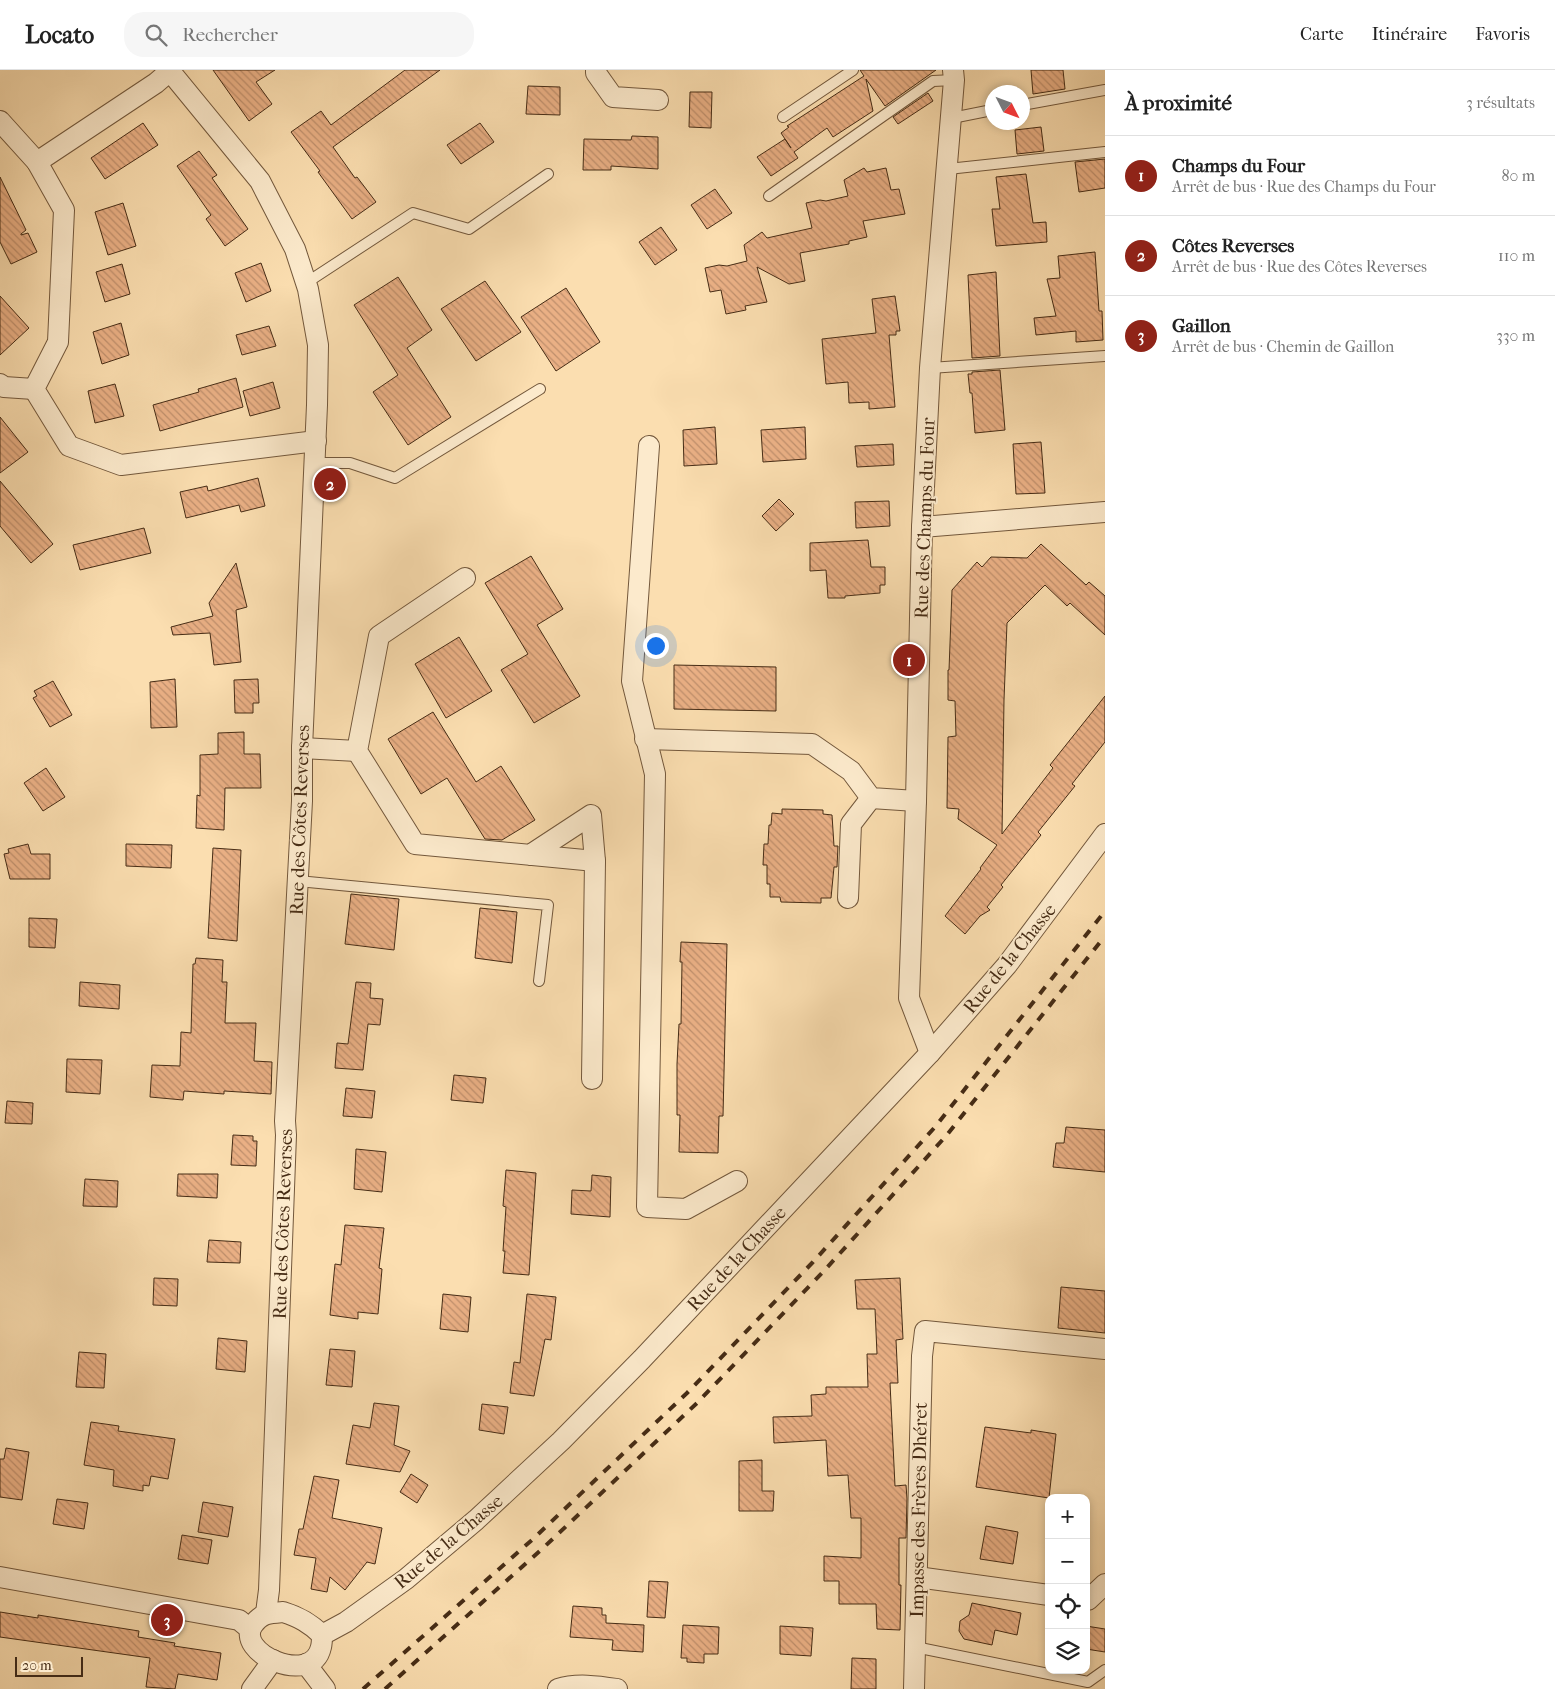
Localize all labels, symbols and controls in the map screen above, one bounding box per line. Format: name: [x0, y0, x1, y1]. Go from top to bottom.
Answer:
search box: [124, 12, 474, 57]
text: Locato: [25, 21, 94, 49]
icon: search: [142, 21, 170, 49]
text: Rechercher: [182, 24, 278, 46]
text: Carte: [1300, 24, 1344, 45]
text: Itinéraire: [1372, 24, 1447, 45]
text: Favoris: [1475, 24, 1530, 45]
north arrow: [985, 85, 1030, 130]
text: À proximité: [1125, 91, 1232, 115]
text: 3 résultats: [1466, 93, 1535, 112]
text: Champs du Four: [1172, 155, 1305, 177]
text: 1: [1138, 166, 1144, 185]
text: 80 m: [1501, 166, 1535, 185]
text: Arrêt de bus · Rue des Champs du Four: [1172, 177, 1436, 196]
text: Côtes Reverses: [1172, 235, 1294, 257]
text: 2: [1137, 246, 1145, 265]
text: 110 m: [1498, 246, 1535, 265]
text: Arrêt de bus · Rue des Côtes Reverses: [1172, 257, 1427, 276]
text: Gaillon: [1172, 315, 1231, 337]
text: 3: [1138, 326, 1144, 345]
text: 330 m: [1496, 326, 1535, 345]
text: Arrêt de bus · Chemin de Gaillon: [1172, 337, 1394, 356]
street label: Rue des Champs du Four: [910, 416, 940, 619]
pin: 2: [314, 465, 346, 503]
your location: [643, 633, 669, 659]
pin: 1: [893, 641, 925, 679]
street label: Rue des Côtes Reverses: [286, 724, 314, 916]
street label: Rue de la Chasse: [959, 899, 1061, 1018]
street label: Rue des Côtes Reverses: [269, 1128, 297, 1320]
street label: Rue de la Chasse: [683, 1202, 791, 1316]
street label: Impasse des Frères Dhéret: [906, 1402, 932, 1618]
street label: Rue de la Chasse: [390, 1490, 508, 1594]
map controls: [1045, 1494, 1090, 1674]
button: +: [1045, 1494, 1090, 1539]
button: −: [1045, 1539, 1090, 1584]
button: locate: [1045, 1584, 1090, 1629]
pin: 3: [151, 1601, 183, 1639]
button: layers: [1045, 1629, 1090, 1674]
scale bar: [15, 1654, 82, 1677]
text: 20 m: [22, 1657, 52, 1674]

